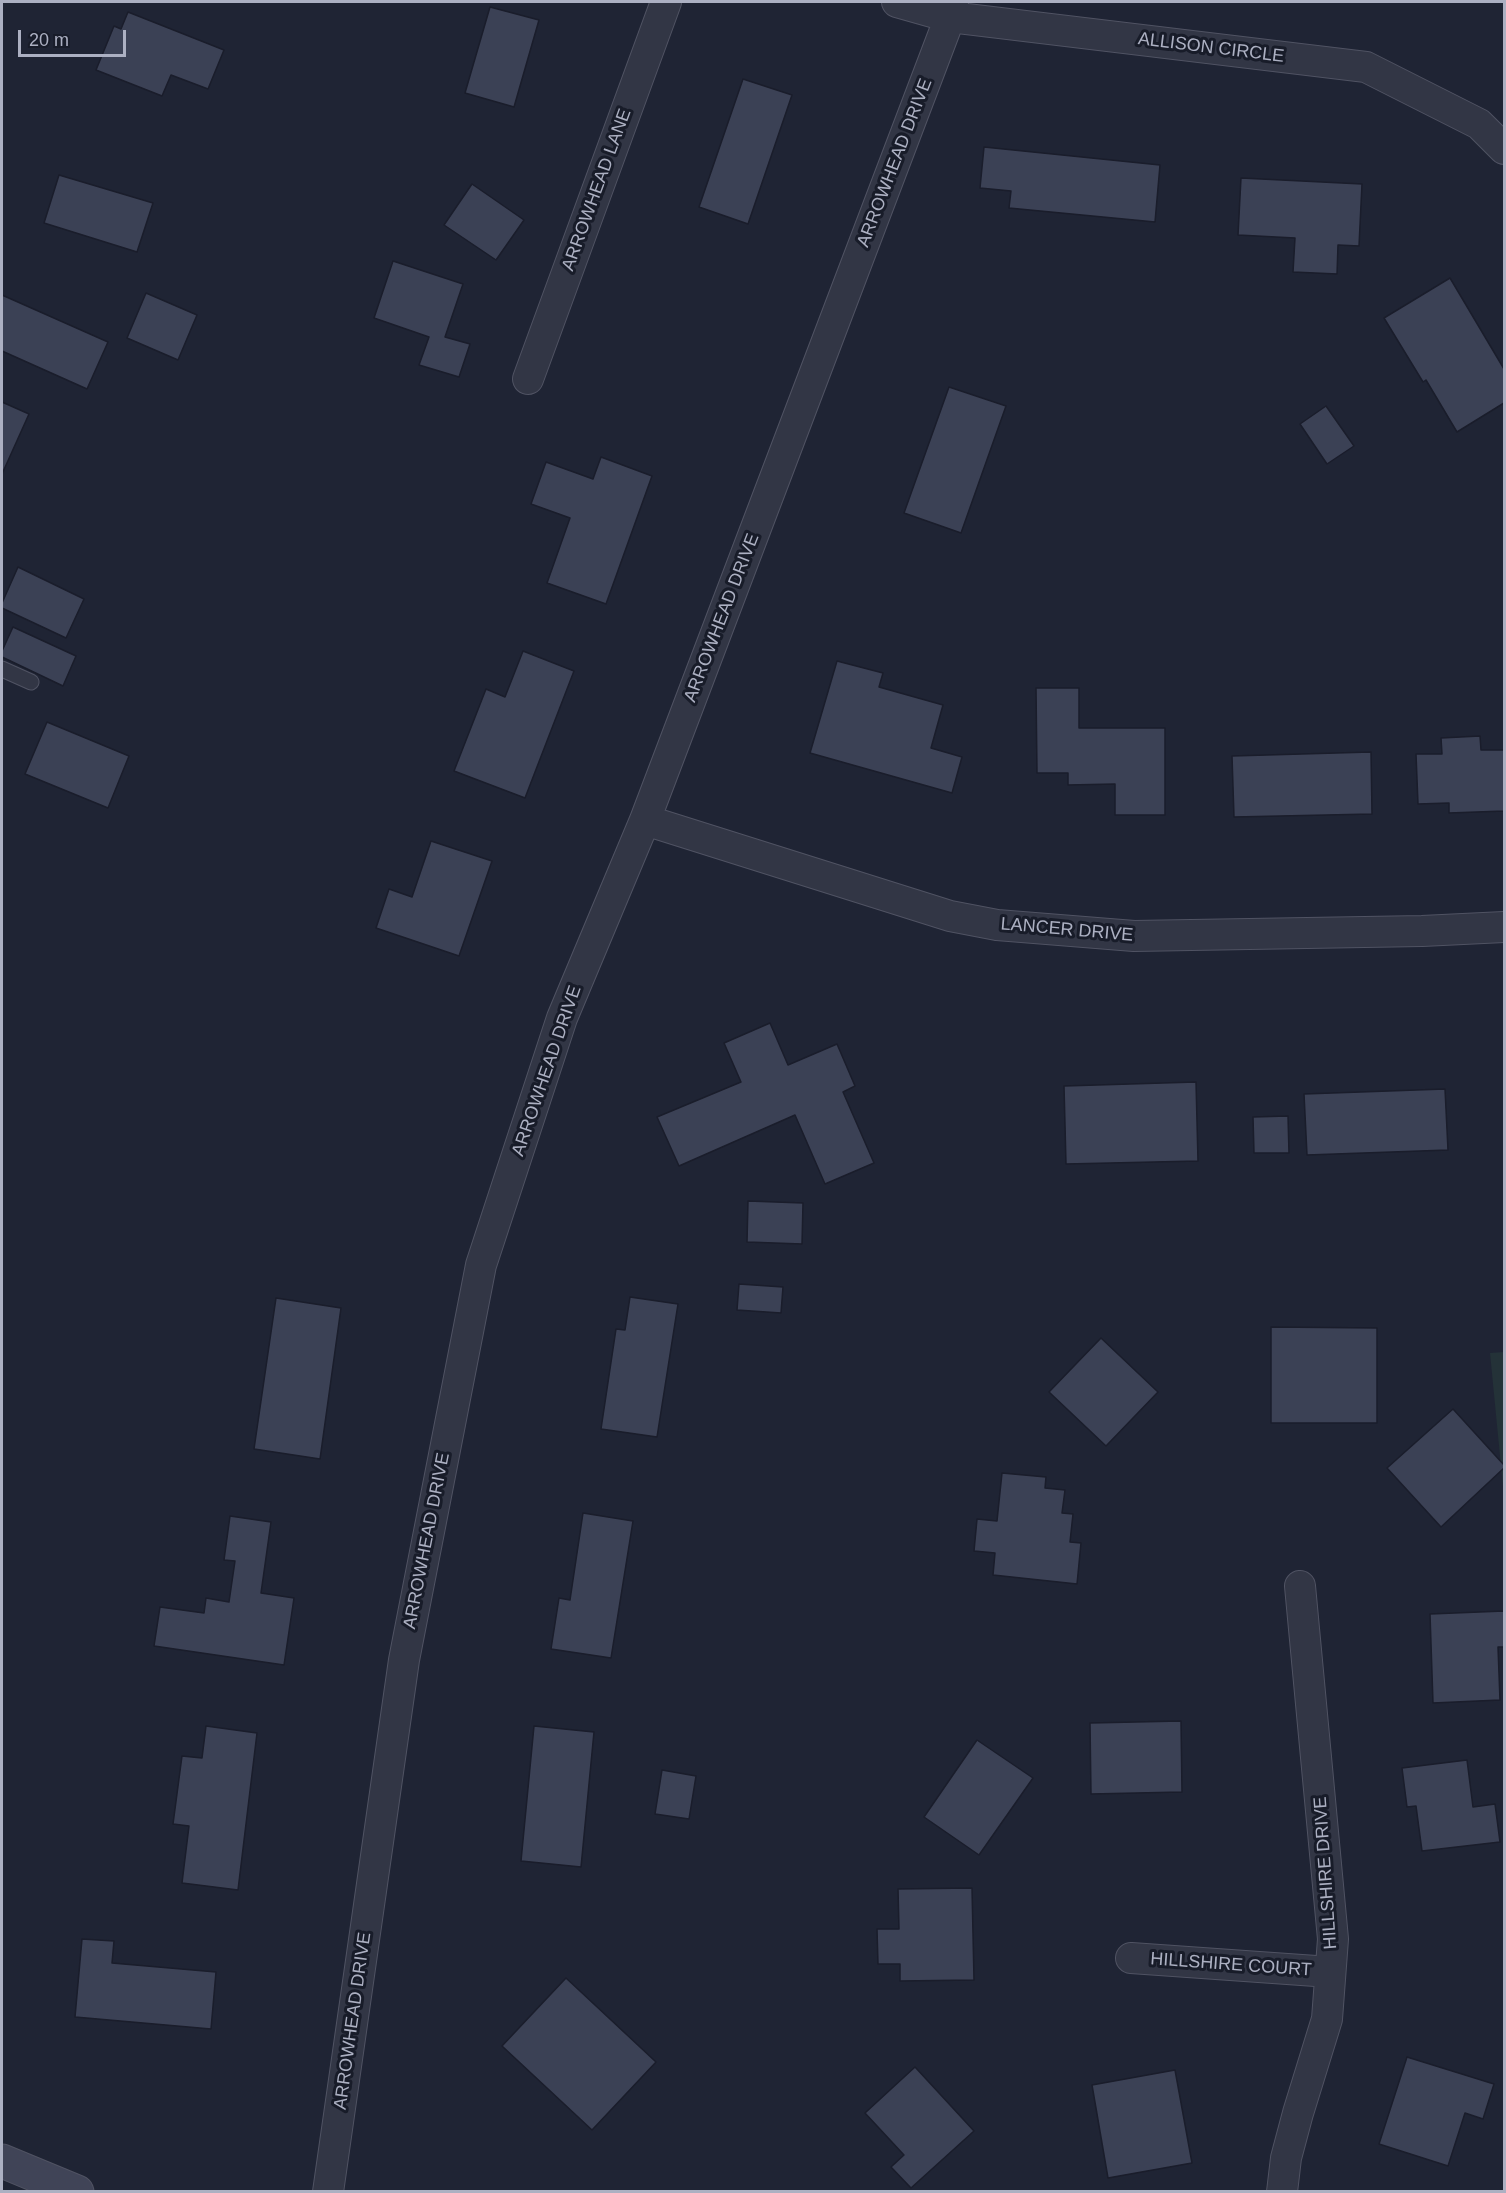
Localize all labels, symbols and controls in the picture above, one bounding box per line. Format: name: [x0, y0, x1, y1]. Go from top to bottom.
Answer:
scale bar: [21, 18, 129, 56]
street label: ALLISON CIRCLE: [1137, 28, 1285, 68]
text: 20 m: [29, 30, 69, 50]
street label: ARROWHEAD DRIVE: [853, 76, 937, 250]
street label: ARROWHEAD LANE: [558, 106, 636, 274]
street label: ARROWHEAD DRIVE: [680, 531, 764, 705]
street label: LANCER DRIVE: [1000, 913, 1134, 947]
street label: ARROWHEAD DRIVE: [508, 983, 586, 1159]
street label: ARROWHEAD DRIVE: [399, 1451, 455, 1631]
street label: HILLSHIRE DRIVE: [1310, 1796, 1342, 1950]
street label: ARROWHEAD DRIVE: [330, 1931, 376, 2111]
street label: HILLSHIRE COURT: [1150, 1949, 1312, 1981]

